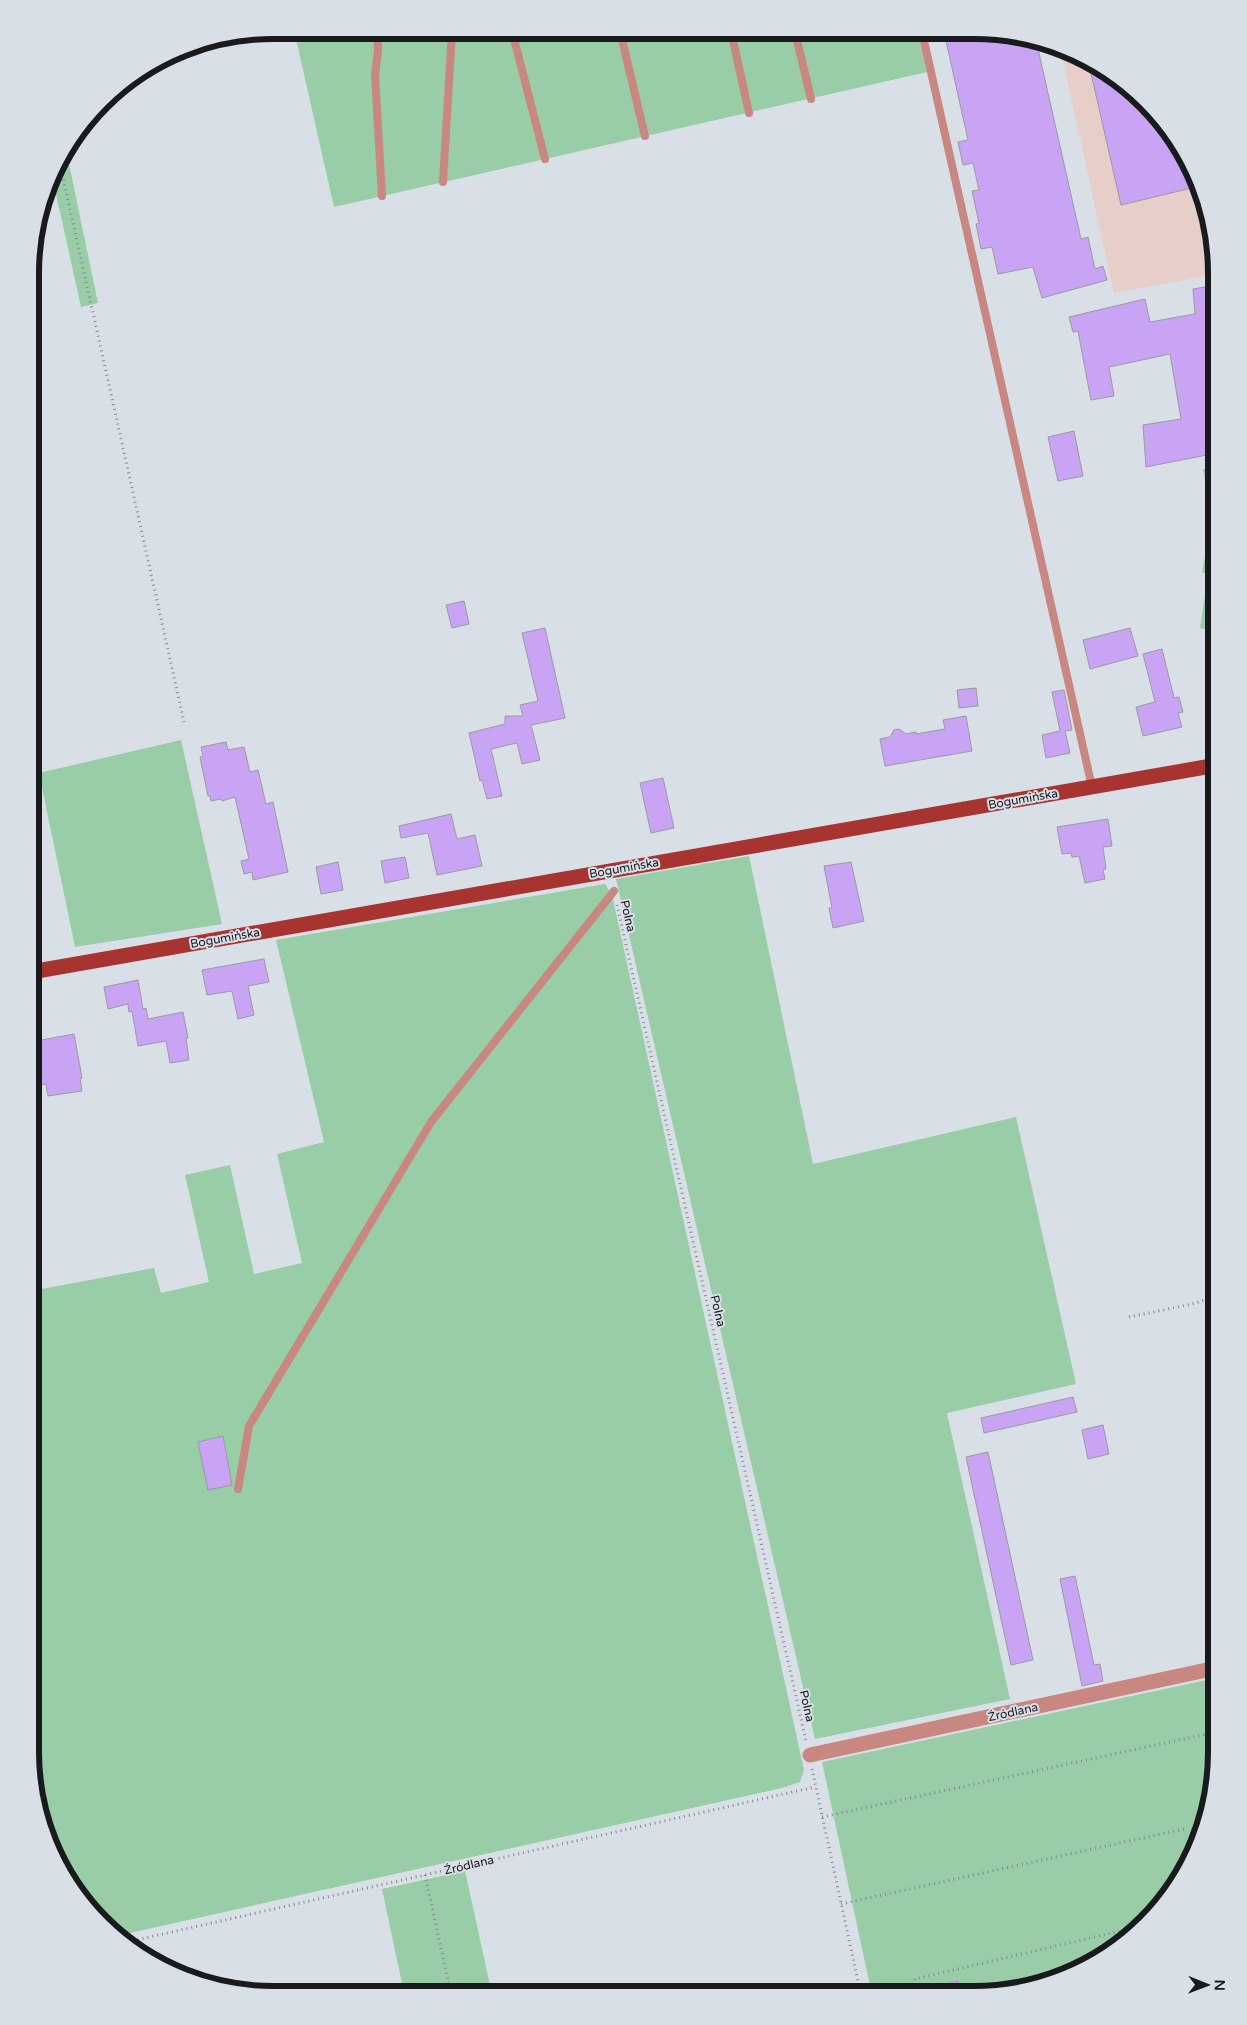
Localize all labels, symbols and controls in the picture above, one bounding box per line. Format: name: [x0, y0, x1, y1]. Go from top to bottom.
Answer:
street label: Bogumińska: [987, 786, 1059, 812]
street label: Bogumińska: [588, 855, 660, 881]
street label: Polna: [618, 899, 638, 933]
street label: Bogumińska: [189, 925, 261, 951]
street label: Polna: [708, 1294, 728, 1328]
street label: Polna: [797, 1689, 817, 1723]
street label: Źródlana: [987, 1700, 1039, 1724]
street label: Źródlana: [443, 1852, 495, 1878]
north arrow: [1182, 1960, 1232, 2010]
text: N: [1211, 1979, 1228, 1991]

